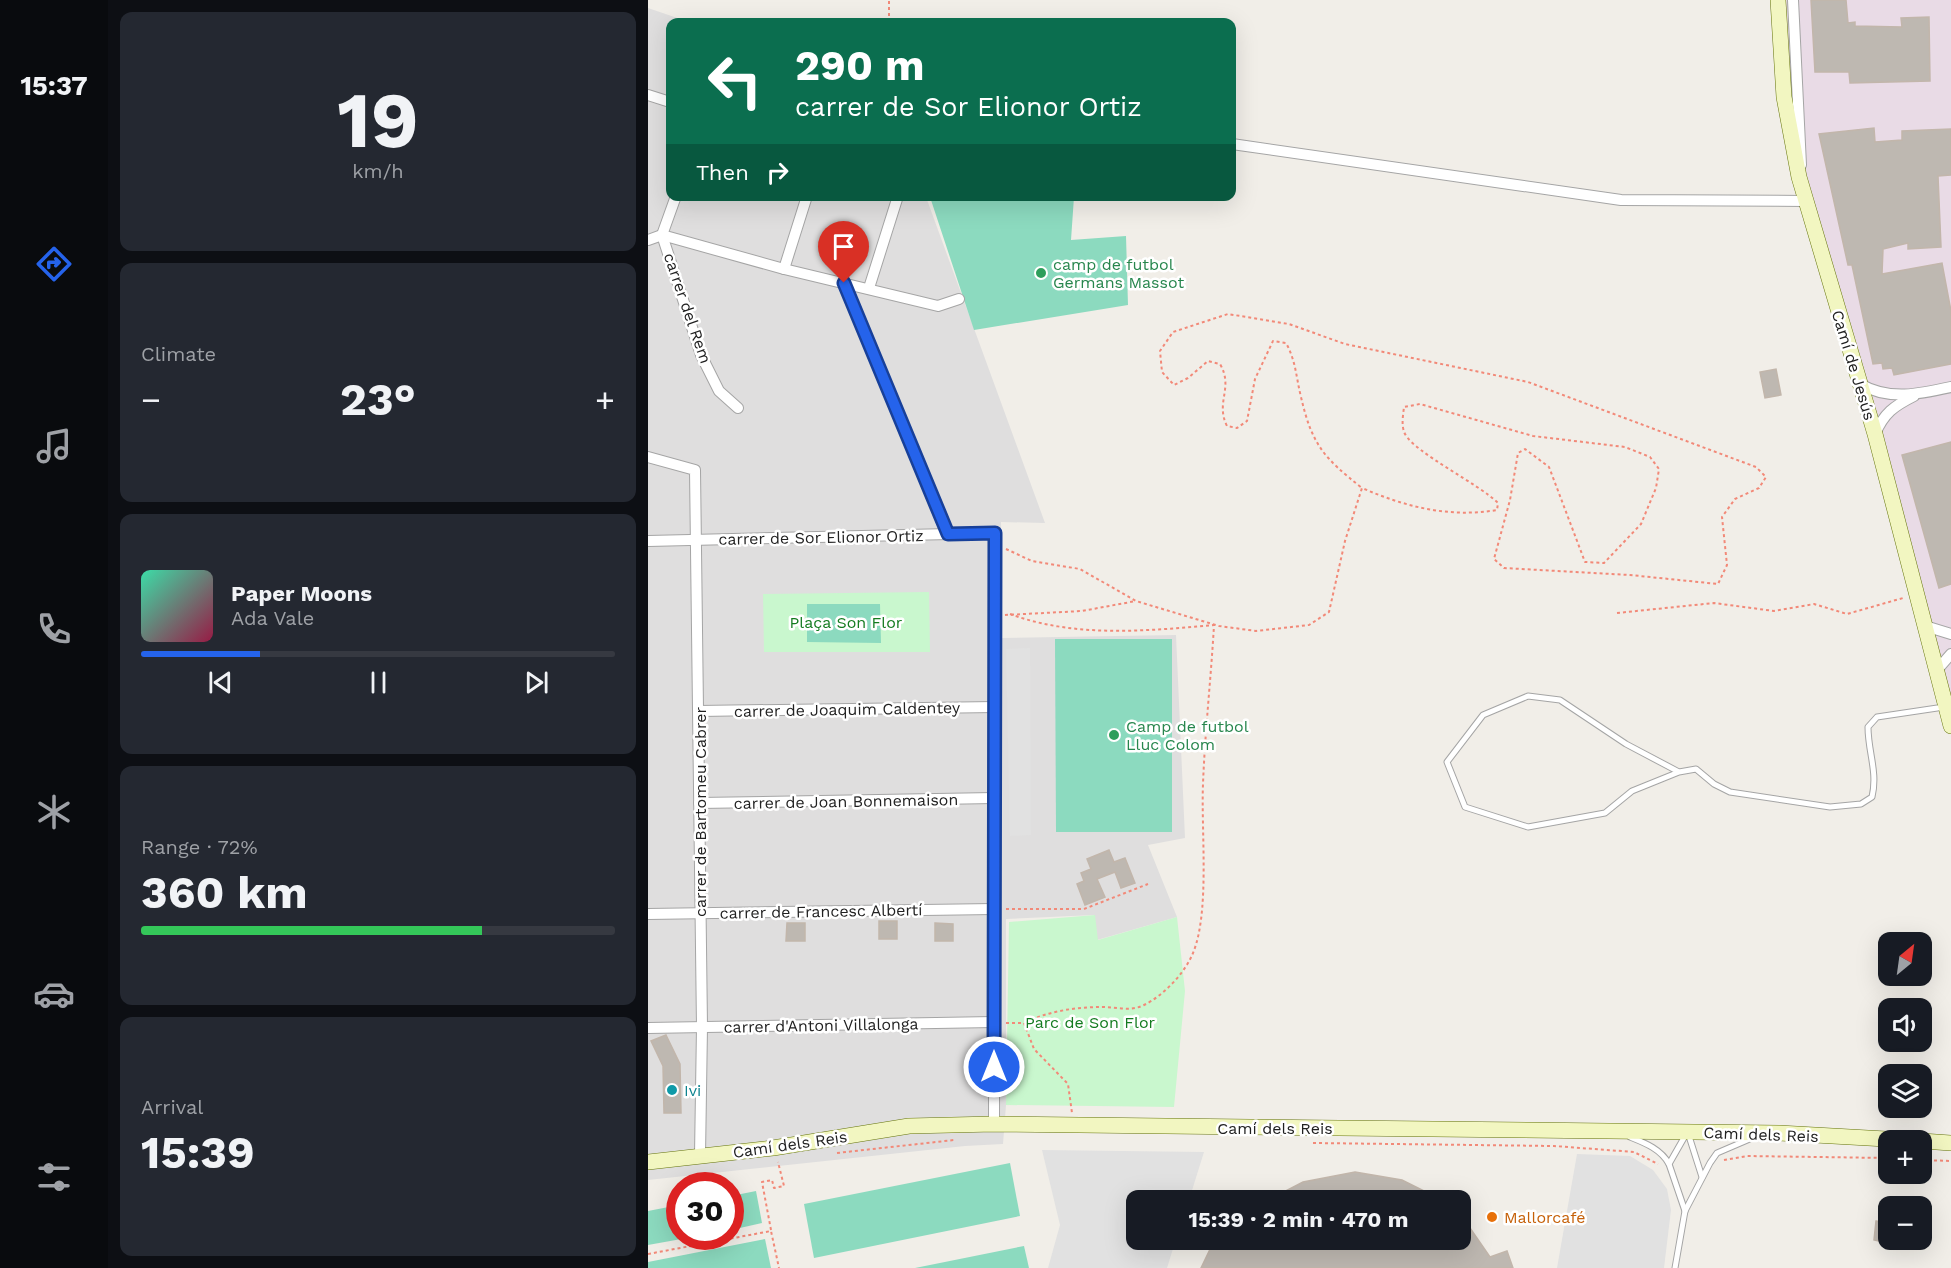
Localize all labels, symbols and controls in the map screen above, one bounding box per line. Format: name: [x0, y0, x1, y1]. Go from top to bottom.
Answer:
text: 290 m: [795, 41, 925, 90]
icon: left: [696, 42, 774, 120]
text: 15:37: [20, 70, 88, 102]
text: 19: [337, 74, 419, 166]
text: carrer de Sor Elionor Ortiz: [795, 91, 1142, 123]
icon: right: [761, 156, 794, 189]
text: km/h: [352, 159, 404, 183]
text: Then: [696, 160, 749, 185]
pin: [818, 221, 869, 283]
icon: arrive: [827, 230, 860, 263]
icon: directions: [33, 243, 75, 285]
street label: carrer del Rem: [660, 250, 715, 366]
place label: camp de futbol Germans Massot: [1053, 255, 1184, 292]
marker: camp de futbol Germans Massot: [1034, 266, 1048, 280]
street label: Camí de Jesús: [1828, 308, 1879, 423]
text: Climate: [141, 342, 216, 366]
text: 23°: [340, 373, 416, 426]
text: −: [141, 380, 161, 419]
text: +: [595, 380, 615, 419]
icon: music: [33, 425, 75, 467]
street label: carrer de Sor Elionor Ortiz: [718, 526, 924, 549]
text: Paper Moons: [231, 581, 372, 606]
text: Ada Vale: [231, 606, 314, 630]
icon: phone: [33, 608, 75, 650]
park label: Plaça Son Flor: [790, 613, 903, 632]
icon: previous: [204, 666, 237, 699]
icon: pause: [362, 666, 395, 699]
icon: next: [520, 666, 553, 699]
street label: carrer de Joaquim Caldentey: [734, 698, 961, 721]
street label: carrer de Bartomeu Cabrer: [691, 706, 710, 917]
place label: Camp de futbol Lluc Colom: [1126, 717, 1249, 754]
marker: Camp de futbol Lluc Colom: [1107, 728, 1121, 742]
street label: carrer de Joan Bonnemaison: [734, 790, 958, 813]
icon: climate: [33, 791, 75, 833]
text: Range · 72%: [141, 835, 258, 859]
text: 360 km: [141, 866, 308, 919]
street label: carrer de Francesc Albertí: [719, 900, 923, 923]
north arrow: [1878, 932, 1932, 986]
map controls: [1878, 932, 1932, 1250]
icon: car: [33, 973, 75, 1015]
button: sound: [1878, 998, 1932, 1052]
park label: Parc de Son Flor: [1025, 1013, 1156, 1032]
street label: carrer d'Antoni Villalonga: [723, 1014, 919, 1037]
position arrow: [962, 1035, 1026, 1099]
button: layers: [1878, 1064, 1932, 1118]
place label: Ivi: [684, 1081, 701, 1100]
marker: Ivi: [665, 1083, 679, 1097]
text: Arrival: [141, 1095, 203, 1119]
street label: Camí dels Reis: [1217, 1119, 1333, 1138]
street label: Camí dels Reis: [1703, 1123, 1819, 1146]
text: 15:39: [141, 1126, 255, 1179]
street label: Camí dels Reis: [732, 1127, 849, 1162]
button: +: [1878, 1130, 1932, 1184]
icon: filters: [33, 1156, 75, 1198]
speed limit sign: 30: [666, 1172, 744, 1250]
button: −: [1878, 1196, 1932, 1250]
text: 15:39 · 2 min · 470 m: [1188, 1207, 1409, 1232]
place label: Mallorcafé: [1504, 1208, 1586, 1227]
marker: Mallorcafé: [1485, 1210, 1499, 1224]

